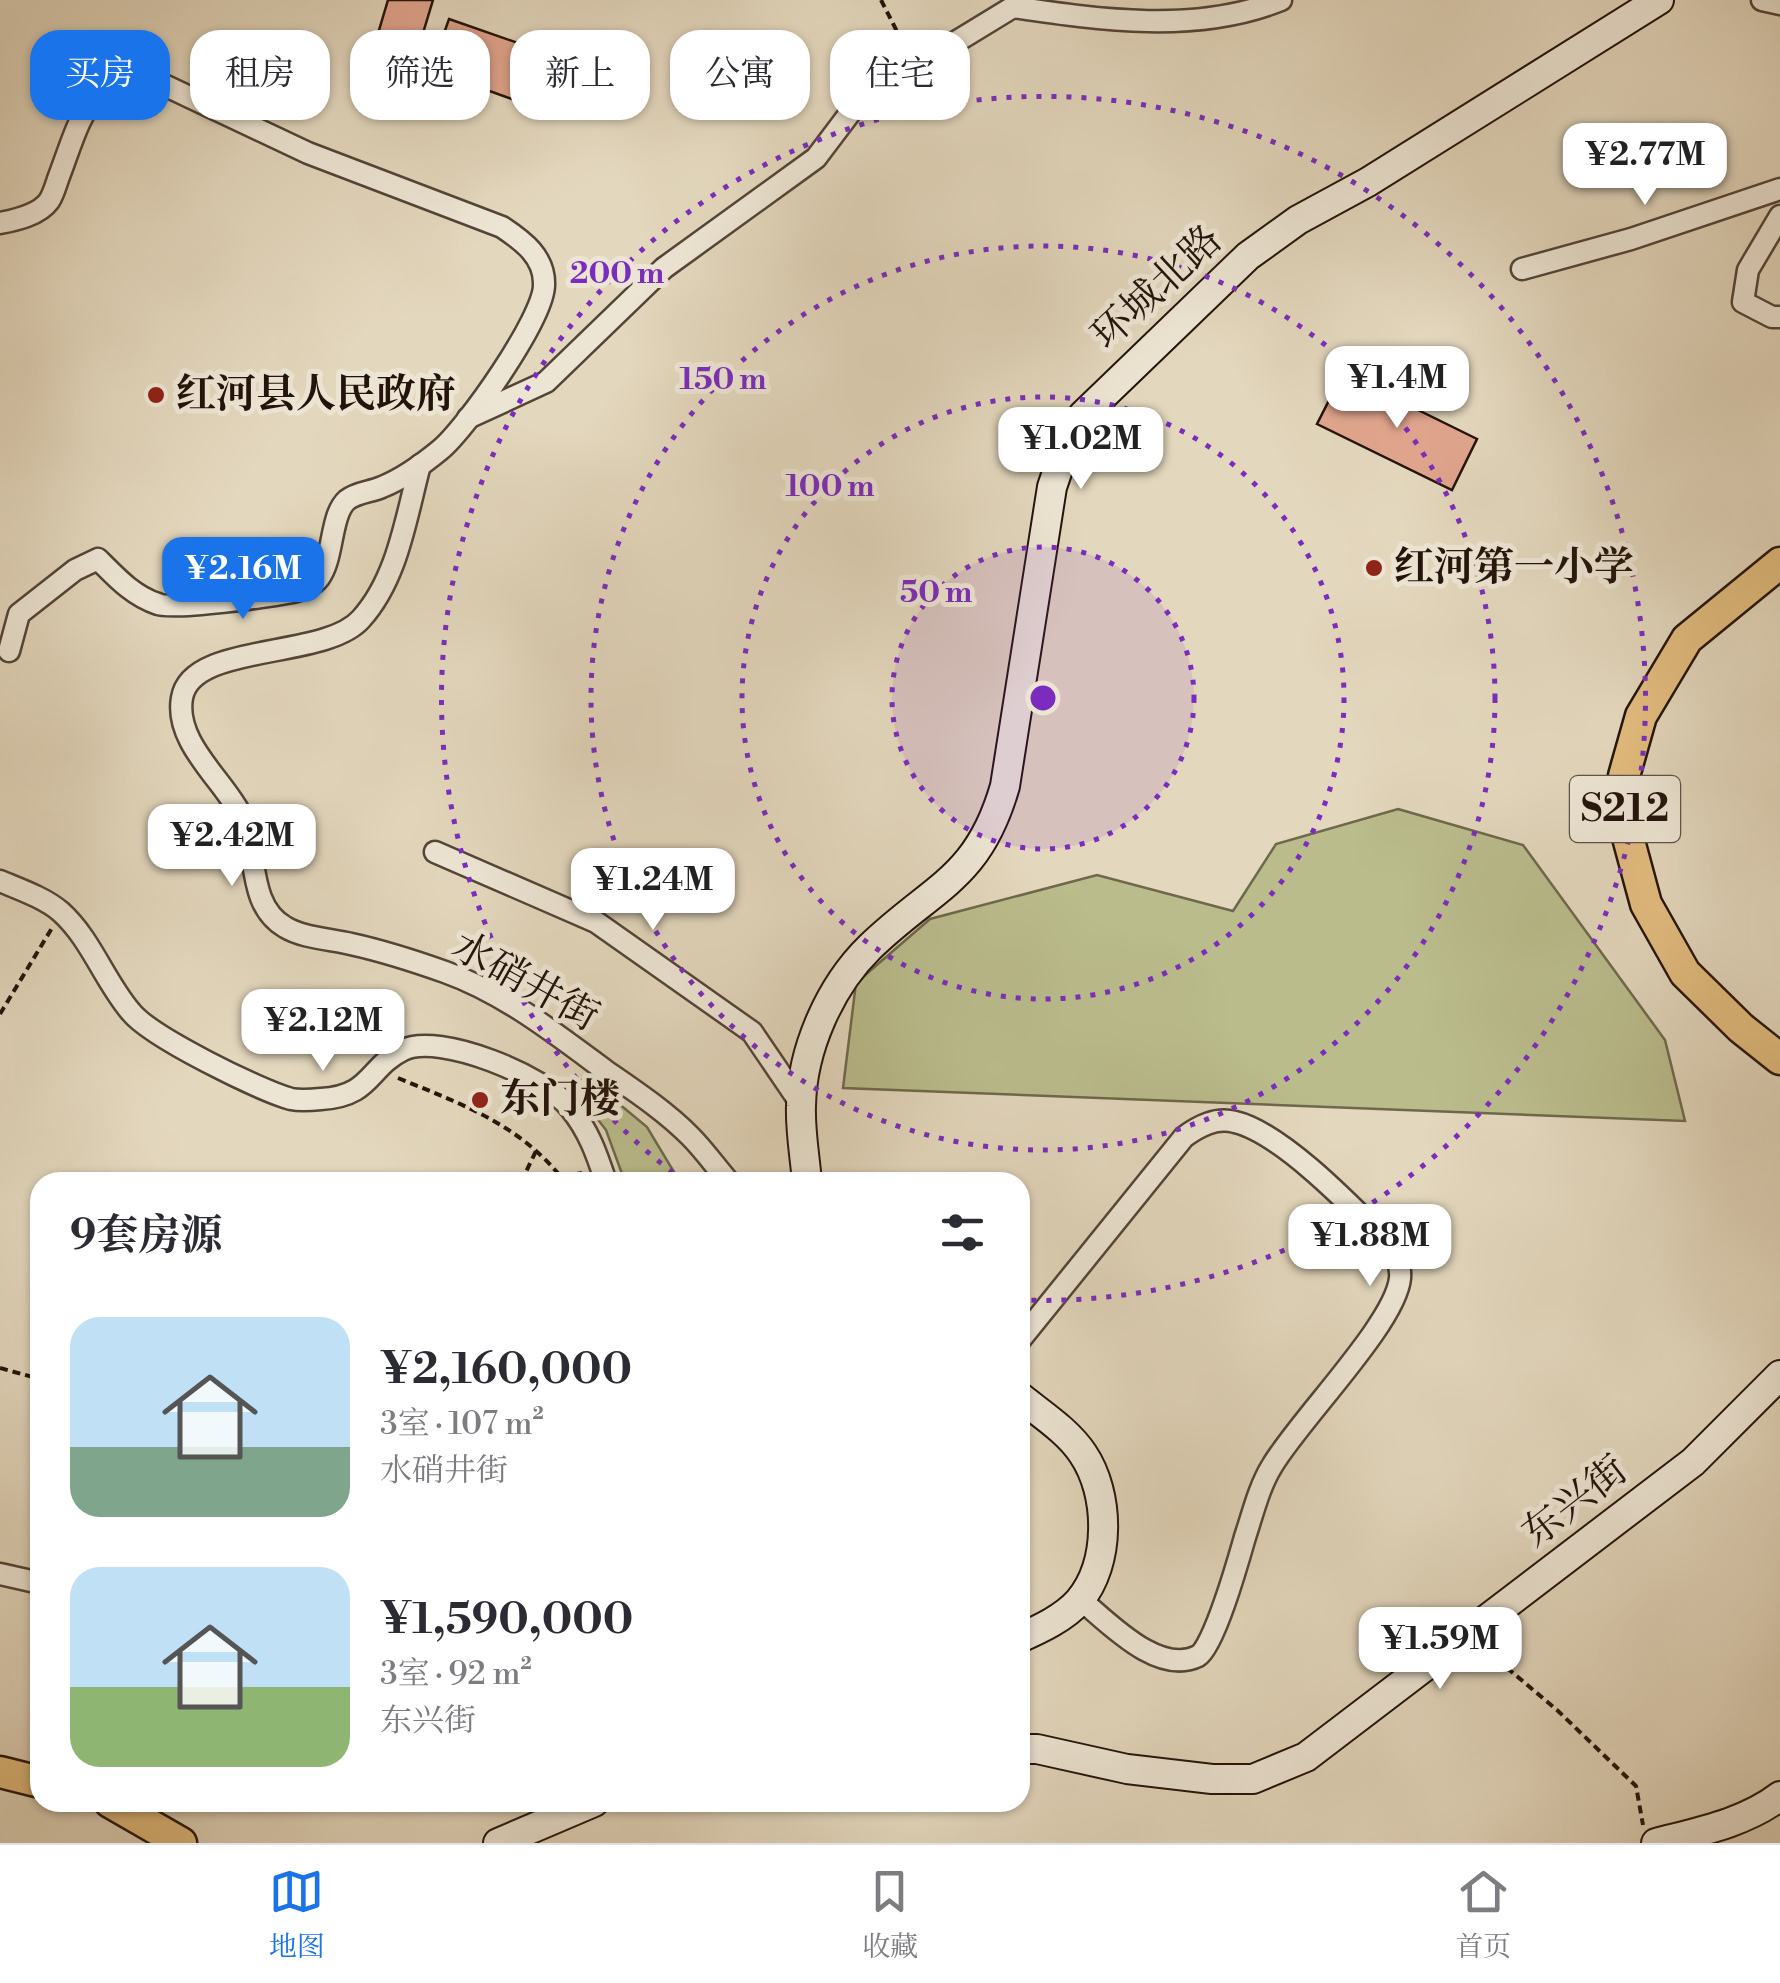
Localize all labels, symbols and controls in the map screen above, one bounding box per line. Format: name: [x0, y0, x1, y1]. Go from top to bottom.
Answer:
chip: 买房: [30, 30, 170, 120]
chip: 租房: [190, 30, 330, 120]
chip: 筛选: [350, 30, 490, 120]
chip: 新上: [510, 30, 650, 120]
chip: 公寓: [670, 30, 810, 120]
chip: 住宅: [830, 30, 970, 120]
pin: ¥2.77M: [1564, 123, 1726, 208]
text: ¥2.77M: [1585, 135, 1705, 175]
street label: 环城北路: [1081, 215, 1233, 361]
text: 200 m: [570, 255, 664, 293]
pin: ¥1.4M: [1327, 346, 1467, 431]
text: ¥1.4M: [1347, 358, 1447, 398]
text: 150 m: [680, 361, 766, 399]
place label: 红河县人民政府: [176, 370, 456, 420]
marker: 红河县人民政府: [145, 384, 167, 406]
pin: ¥1.02M: [1000, 407, 1162, 492]
text: ¥1.02M: [1020, 419, 1142, 459]
text: 100 m: [785, 468, 875, 506]
pin: ¥2.16M: [162, 537, 324, 622]
place label: 红河第一小学: [1394, 543, 1634, 593]
text: ¥2.16M: [184, 549, 302, 589]
marker: 红河第一小学: [1363, 557, 1385, 579]
text: 50 m: [900, 574, 972, 612]
centre of rings: [1025, 680, 1061, 716]
road number: S212: [1570, 776, 1680, 842]
pin: ¥2.42M: [151, 804, 313, 889]
text: ¥2.42M: [170, 816, 294, 856]
pin: ¥1.24M: [572, 848, 734, 933]
text: ¥1.24M: [593, 860, 713, 900]
street label: 水硝井街: [443, 921, 607, 1043]
pin: ¥2.12M: [242, 989, 404, 1074]
text: ¥2.12M: [263, 1001, 383, 1041]
place label: 东门楼: [500, 1075, 620, 1125]
marker: 东门楼: [469, 1089, 491, 1111]
pin: ¥1.88M: [1289, 1204, 1451, 1289]
icon: filters: [935, 1205, 990, 1260]
text: 9套房源: [70, 1210, 222, 1263]
text: ¥1.88M: [1310, 1216, 1430, 1256]
text: ¥2,160,000: [380, 1344, 632, 1397]
icon: home: [150, 1357, 270, 1477]
text: 3室 · 107 m²: [380, 1404, 544, 1444]
street label: 东兴街: [1512, 1445, 1638, 1559]
text: 水硝井街: [380, 1451, 508, 1491]
text: ¥1,590,000: [380, 1594, 633, 1647]
icon: home: [150, 1607, 270, 1727]
pin: ¥1.59M: [1359, 1607, 1521, 1692]
text: ¥1.59M: [1381, 1619, 1499, 1659]
text: 3室 · 92 m²: [380, 1654, 532, 1694]
text: 东兴街: [380, 1701, 476, 1741]
tab: 地图: [269, 1864, 325, 1965]
tab: 收藏: [862, 1864, 918, 1965]
tab: 首页: [1455, 1864, 1511, 1965]

